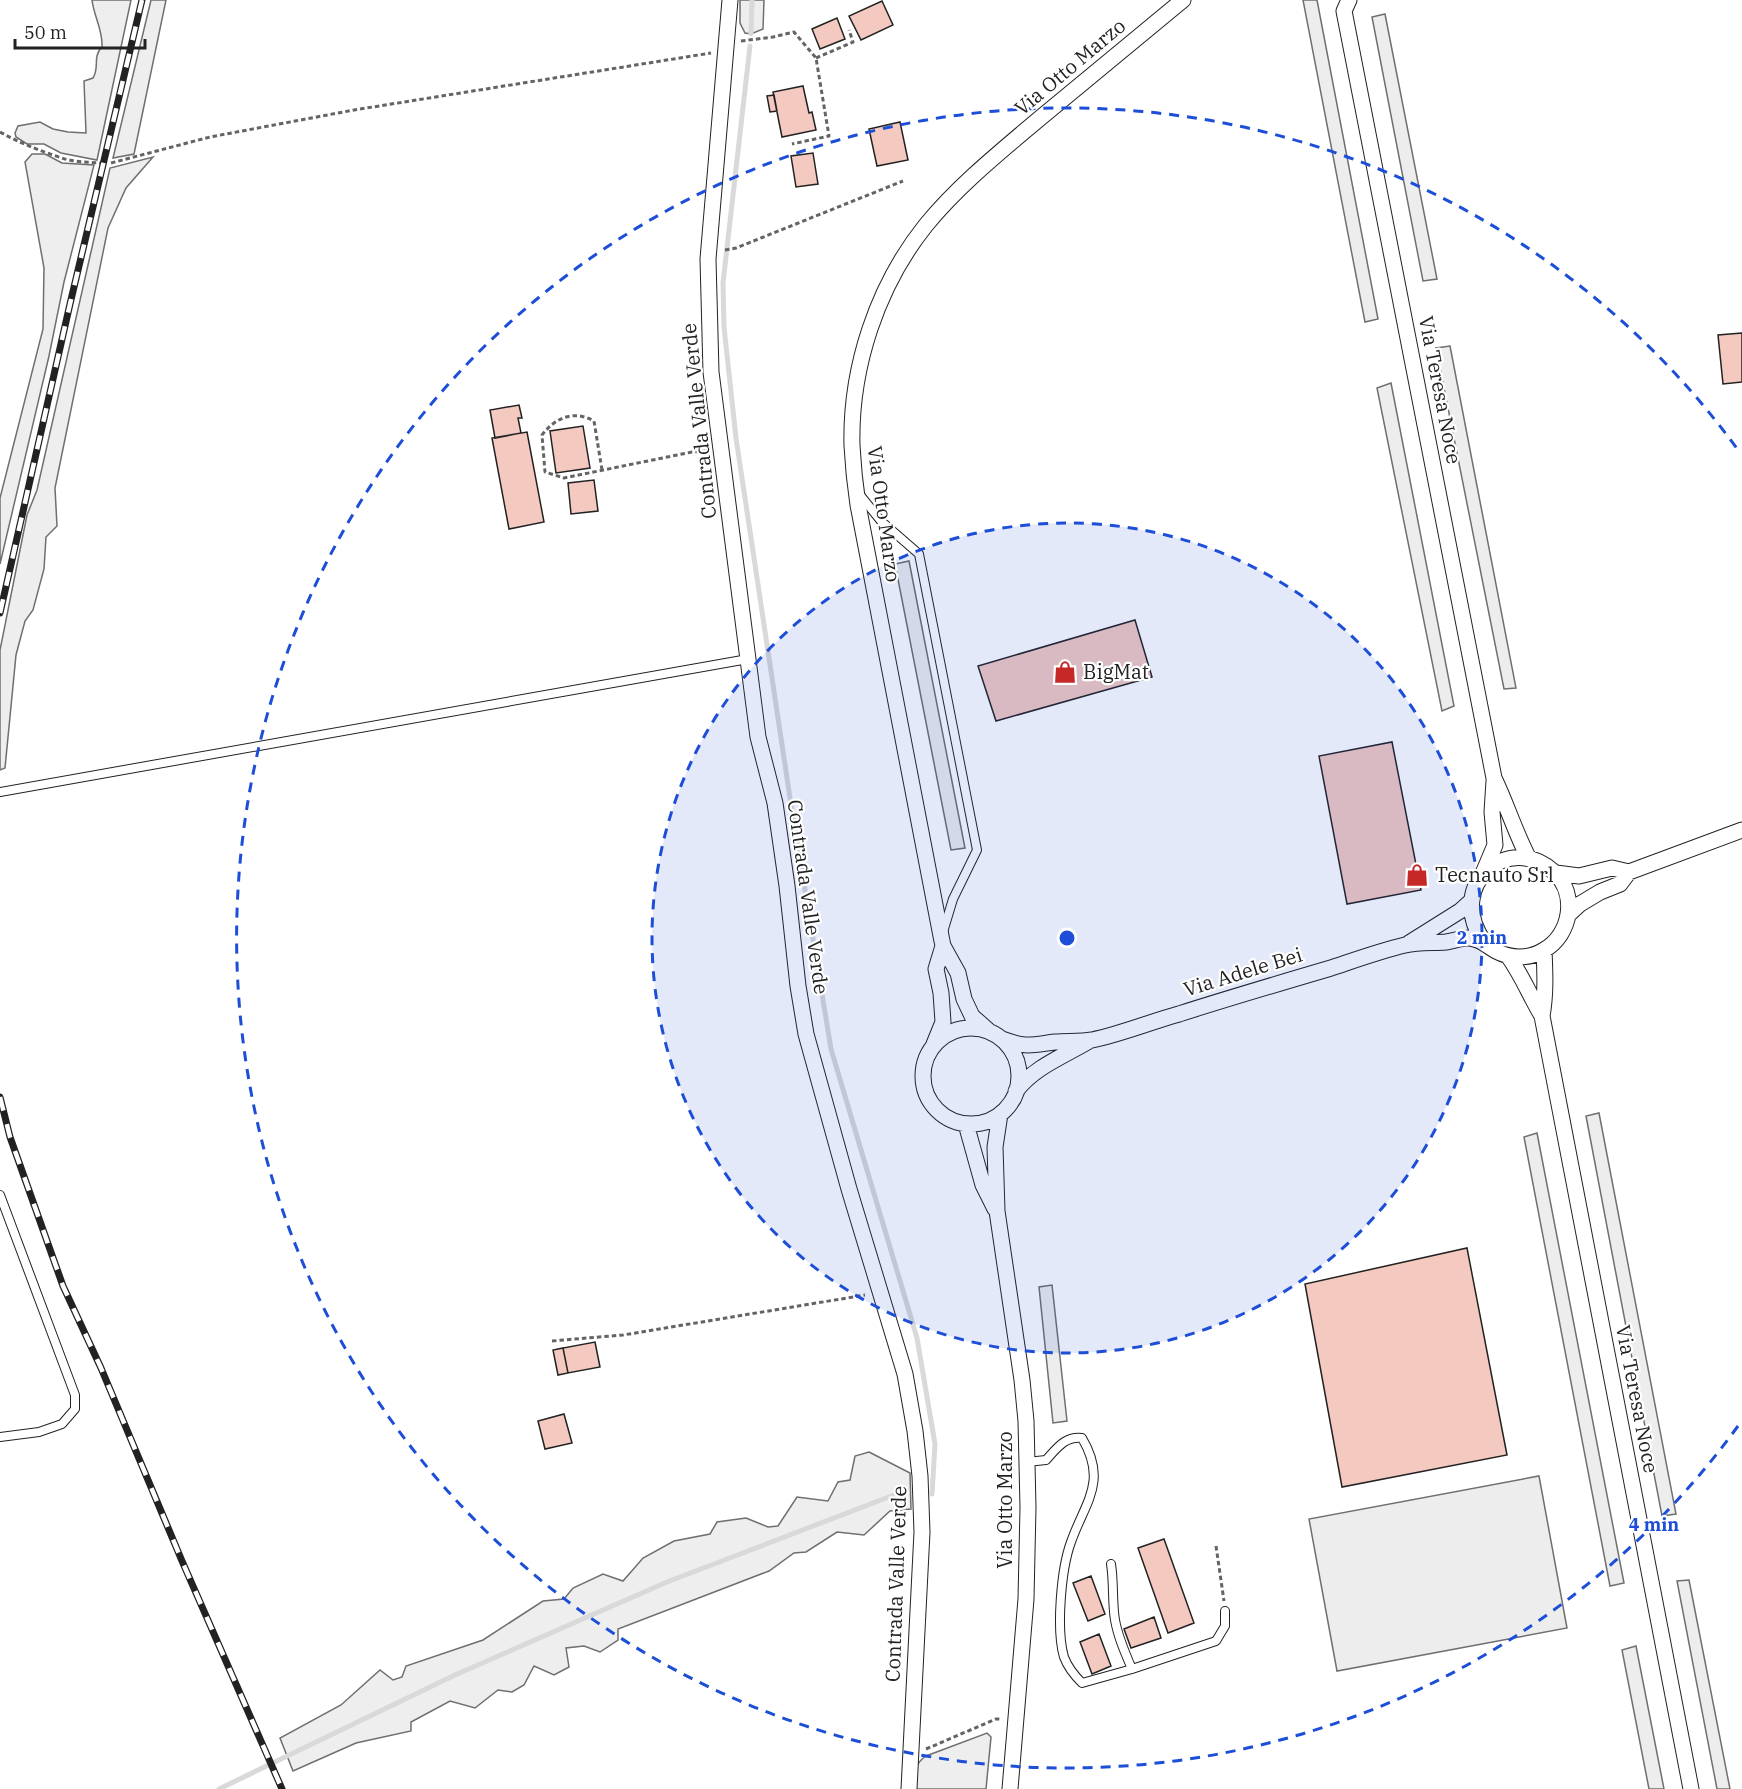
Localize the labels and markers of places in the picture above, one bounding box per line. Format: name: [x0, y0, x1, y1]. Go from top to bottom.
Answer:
place label: BigMat: [1083, 658, 1149, 685]
shop icon: BigMat: [1052, 659, 1078, 685]
place label: Tecnauto Srl: [1435, 861, 1554, 888]
shop icon: Tecnauto Srl: [1404, 862, 1430, 888]
centre of rings: [1057, 928, 1077, 948]

